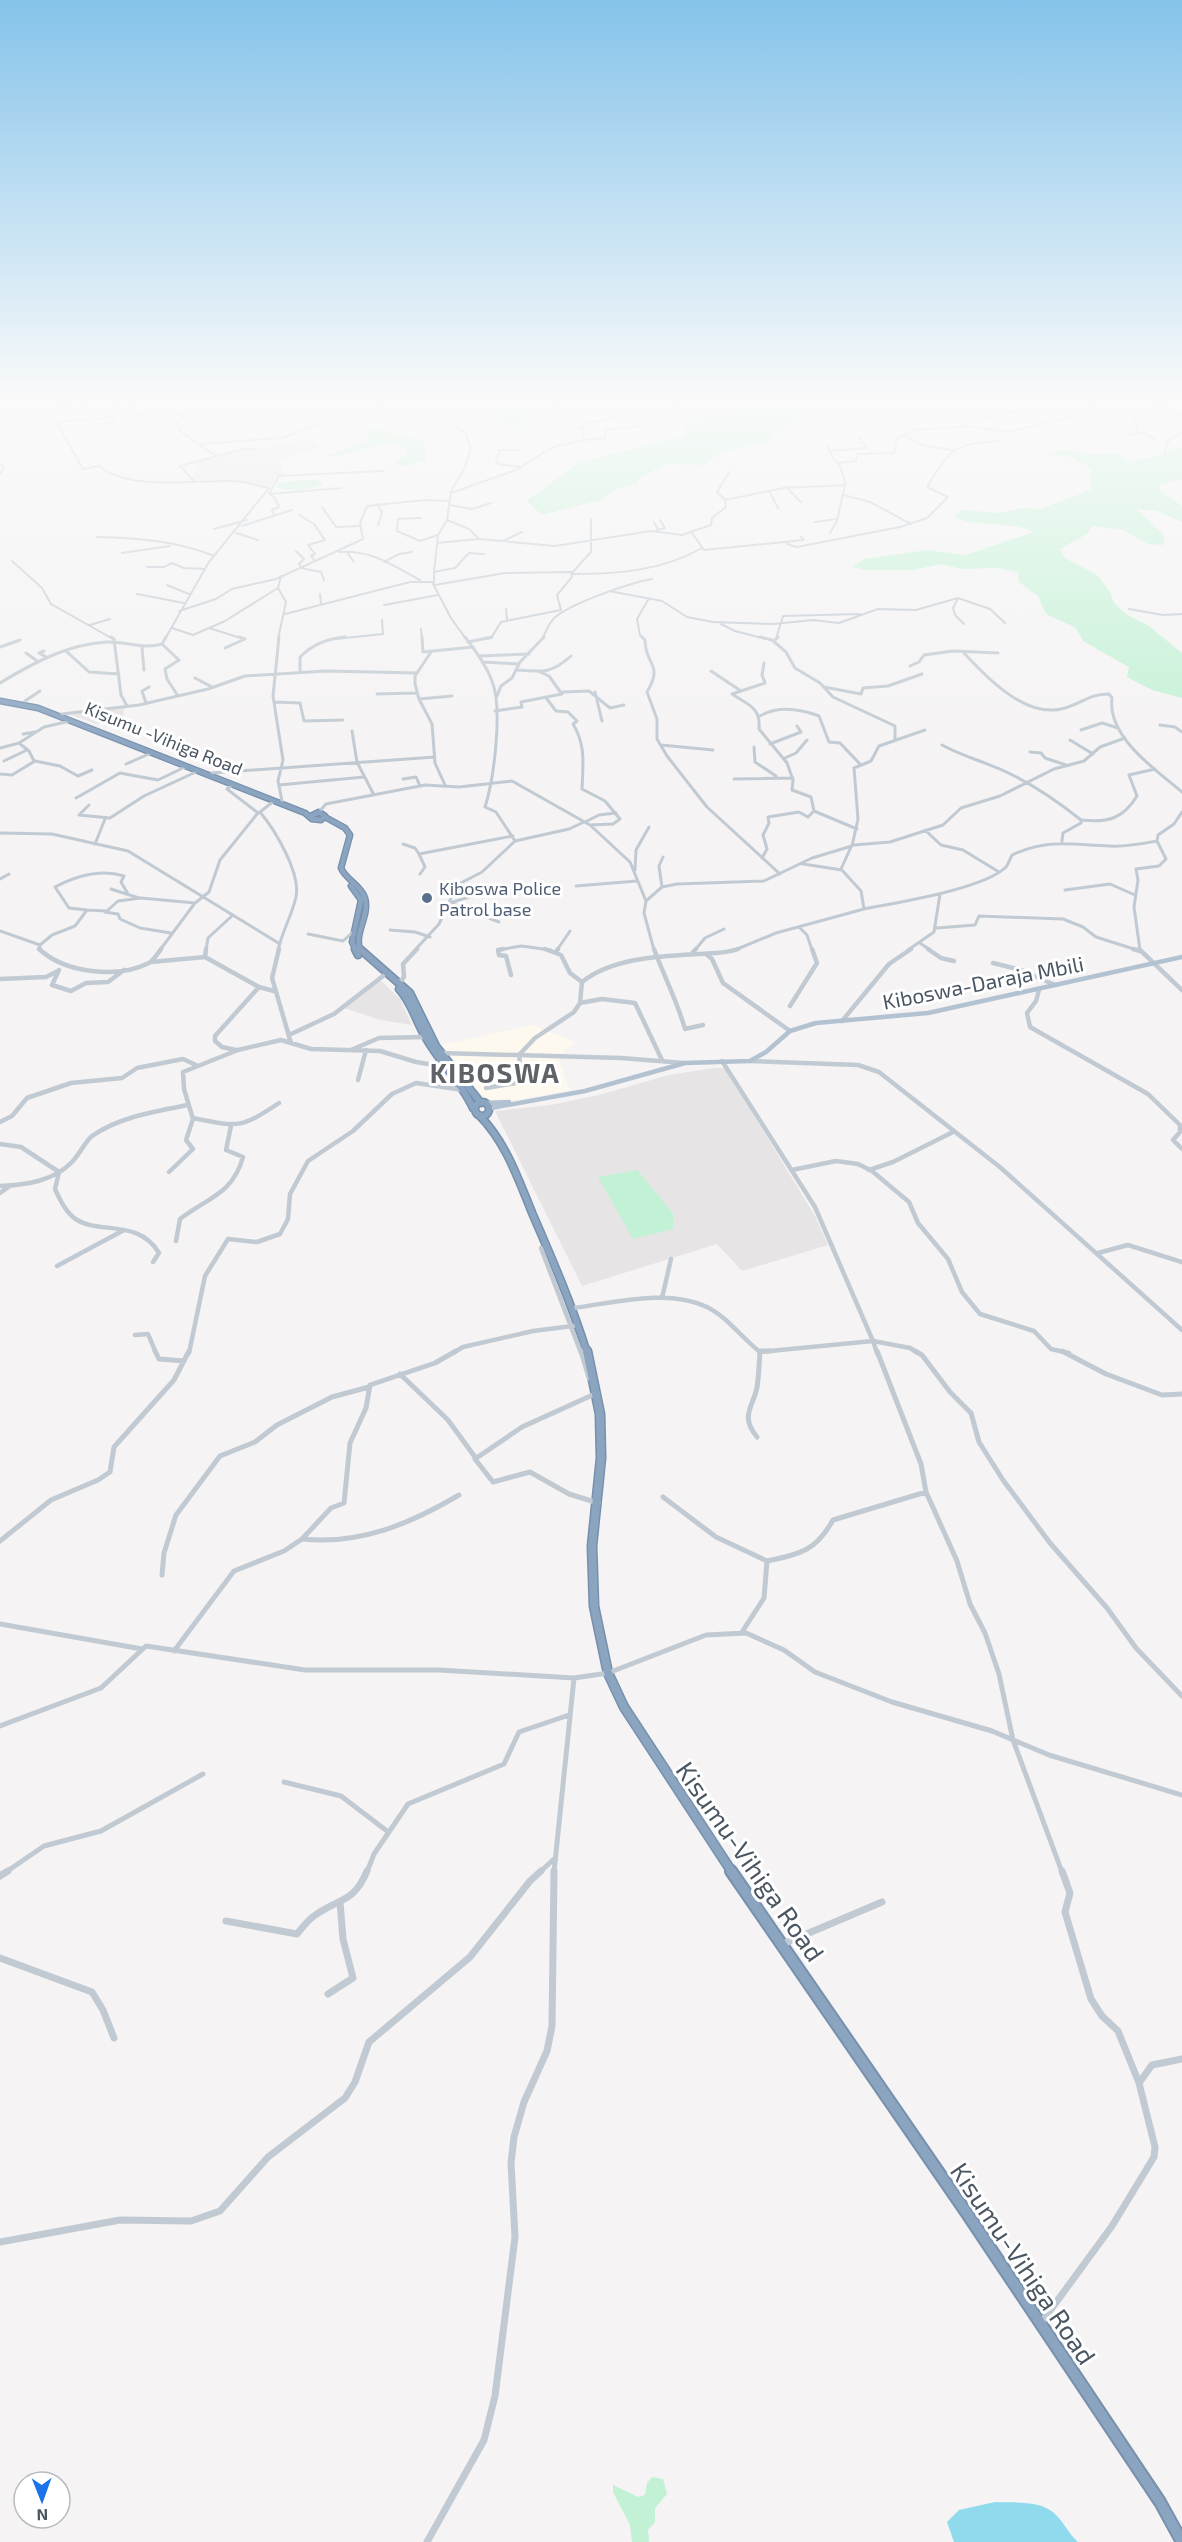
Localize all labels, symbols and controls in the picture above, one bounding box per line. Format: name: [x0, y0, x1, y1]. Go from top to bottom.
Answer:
street label: Kisumu -Vihiga Road: [82, 696, 246, 780]
place label: Kiboswa Police Patrol base: [439, 877, 561, 920]
marker: Kiboswa Police Patrol base: [420, 891, 434, 905]
street label: Kiboswa-Daraja Mbili: [880, 950, 1086, 1015]
district label: KIBOSWA: [430, 1056, 560, 1088]
street label: Kisumu-Vihiga Road: [670, 1755, 832, 1967]
street label: Kisumu-Vihiga Road: [945, 2156, 1103, 2370]
north arrow: [12, 2470, 72, 2530]
text: N: [36, 2506, 48, 2525]

